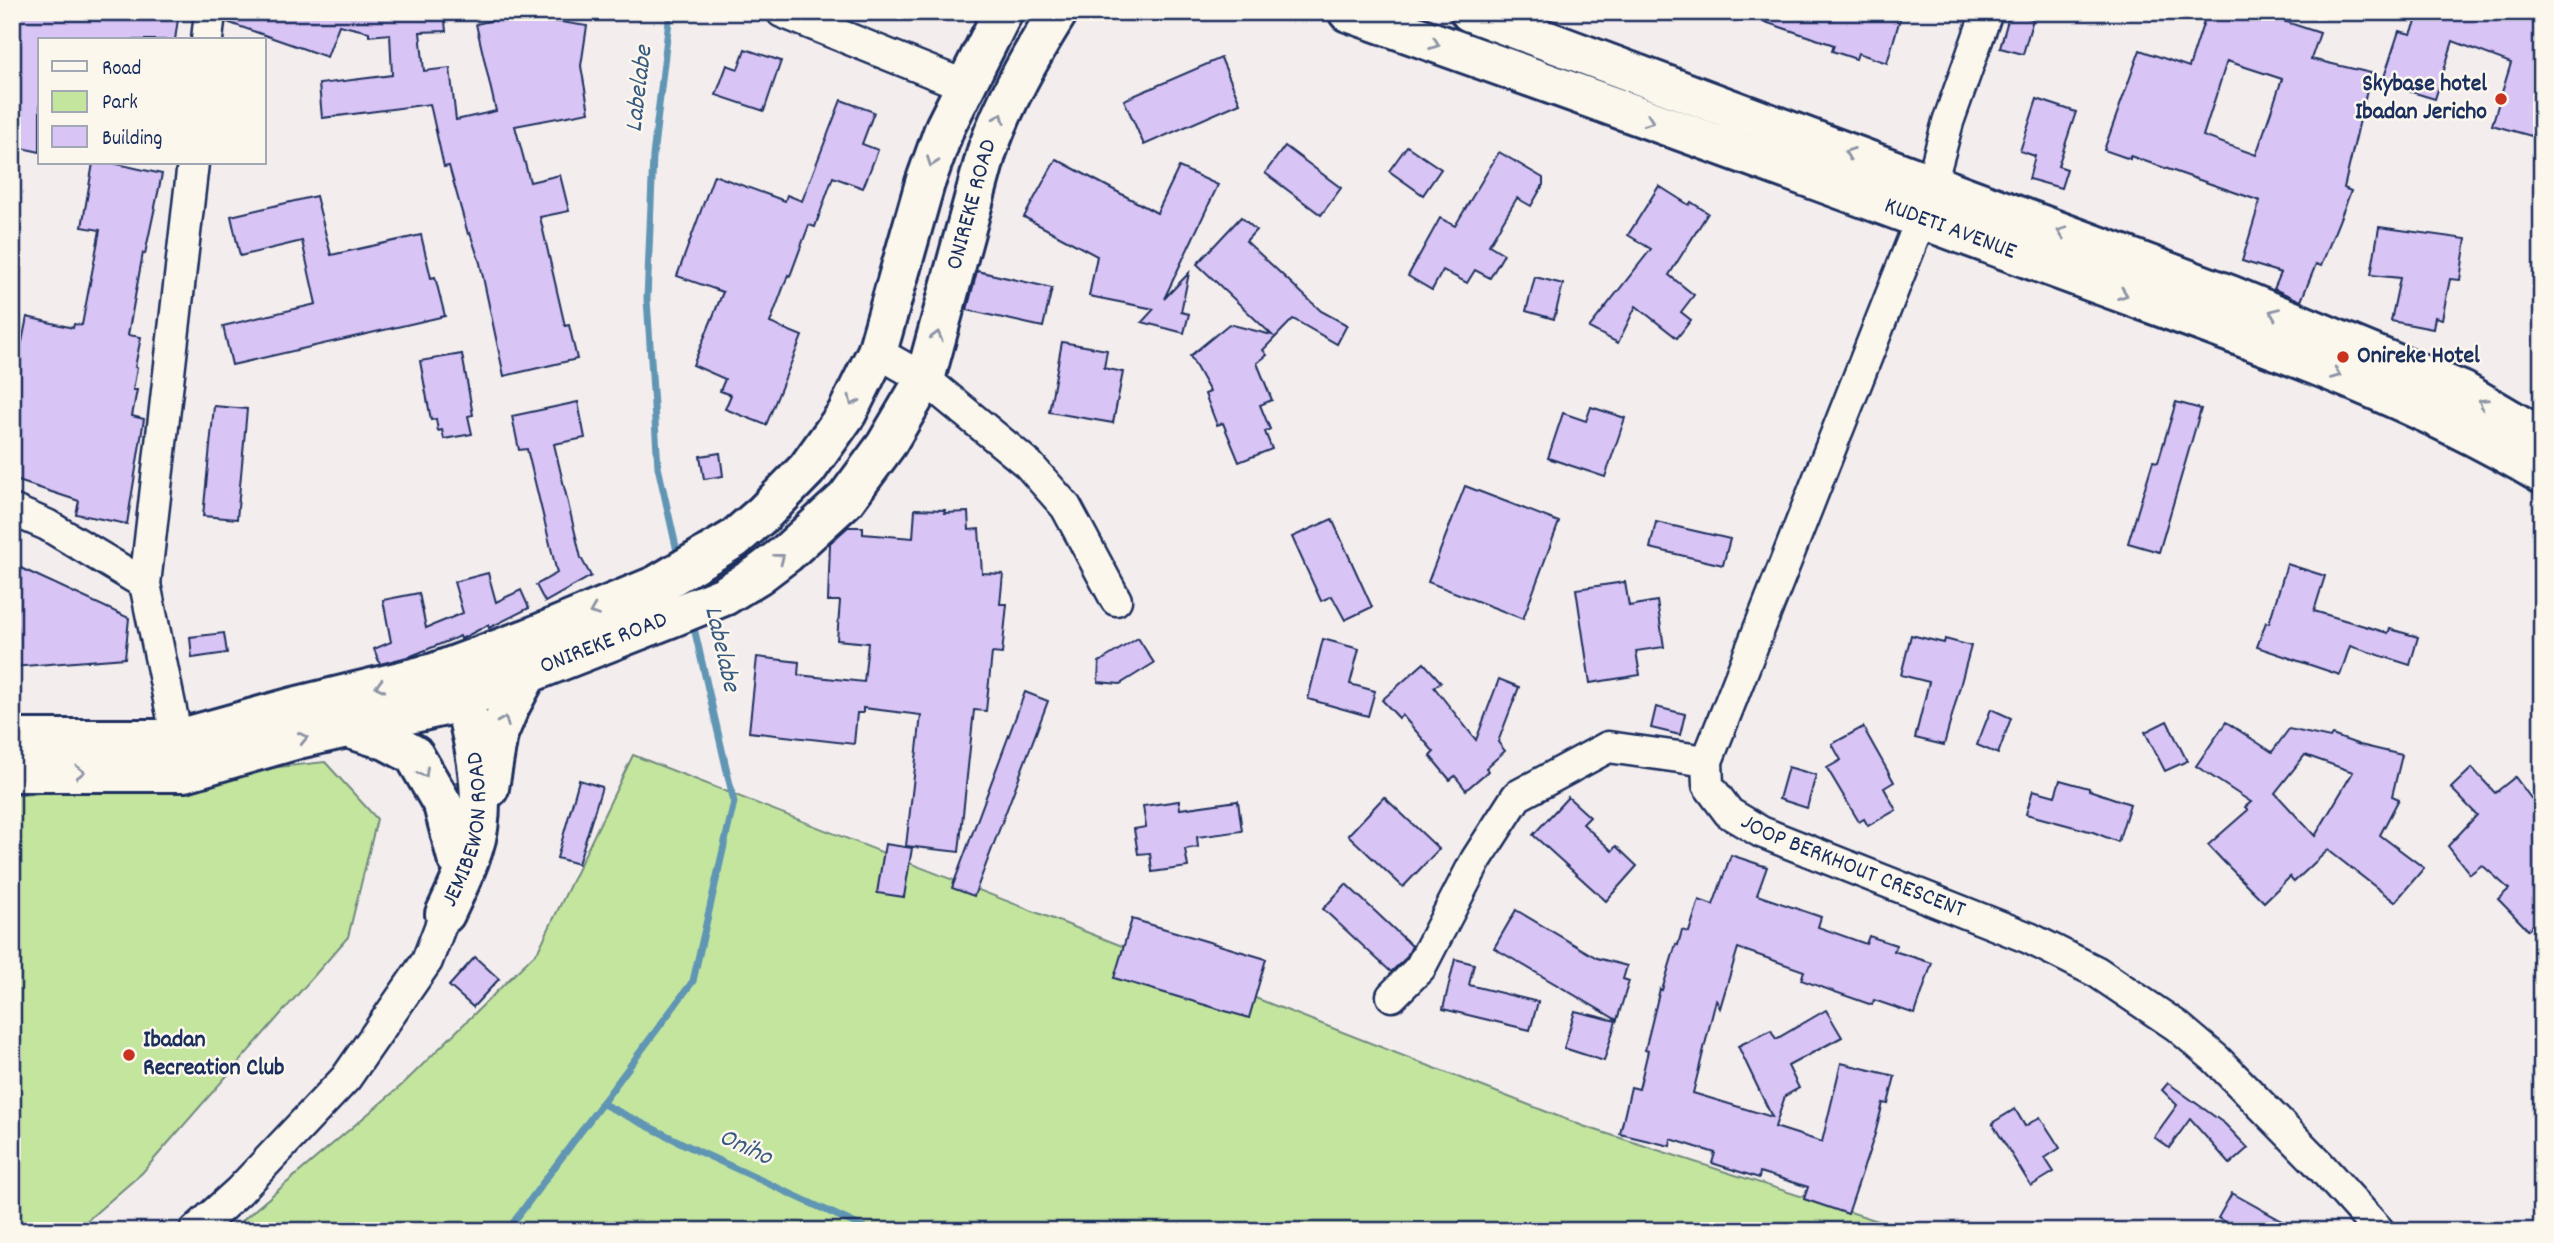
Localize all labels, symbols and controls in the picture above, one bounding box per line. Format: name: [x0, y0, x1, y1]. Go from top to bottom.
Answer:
one-way arrow: [1429, 35, 1441, 49]
legend: [38, 38, 266, 164]
water label: Labelabe: [616, 42, 664, 134]
text: Road: [102, 55, 141, 85]
place label: Skybase hotel Ibadan Jericho: [2355, 68, 2487, 130]
text: Park: [102, 89, 138, 119]
marker: Skybase hotel Ibadan Jericho: [2493, 91, 2509, 107]
one-way arrow: [991, 112, 1005, 124]
one-way arrow: [1643, 113, 1655, 127]
text: Building: [102, 125, 162, 155]
street label: ONIREKE ROAD: [938, 134, 1007, 274]
one-way arrow: [1843, 147, 1855, 161]
one-way arrow: [927, 156, 941, 168]
street label: KUDETI AVENUE: [1879, 190, 2021, 269]
one-way arrow: [2056, 227, 2068, 241]
one-way arrow: [2116, 286, 2128, 300]
one-way arrow: [2269, 308, 2281, 322]
one-way arrow: [928, 330, 943, 342]
place label: Onireke Hotel: [2357, 340, 2480, 374]
marker: Onireke Hotel: [2335, 349, 2351, 365]
one-way arrow: [2329, 366, 2341, 380]
one-way arrow: [847, 394, 861, 406]
one-way arrow: [2478, 398, 2491, 411]
one-way arrow: [773, 553, 785, 566]
one-way arrow: [589, 603, 602, 617]
water label: Labelabe: [693, 603, 749, 697]
street label: ONIREKE ROAD: [535, 604, 673, 684]
one-way arrow: [374, 678, 386, 692]
one-way arrow: [495, 715, 509, 727]
one-way arrow: [297, 732, 309, 746]
street label: JEMIBEWON ROAD: [434, 749, 497, 913]
one-way arrow: [76, 764, 86, 780]
one-way arrow: [416, 766, 429, 779]
street label: JOOP BERKHOUT CRESCENT: [1733, 806, 1970, 928]
place label: Ibadan Recreation Club: [143, 1024, 284, 1086]
marker: Ibadan Recreation Club: [121, 1047, 137, 1063]
water label: Oniho: [712, 1120, 779, 1177]

